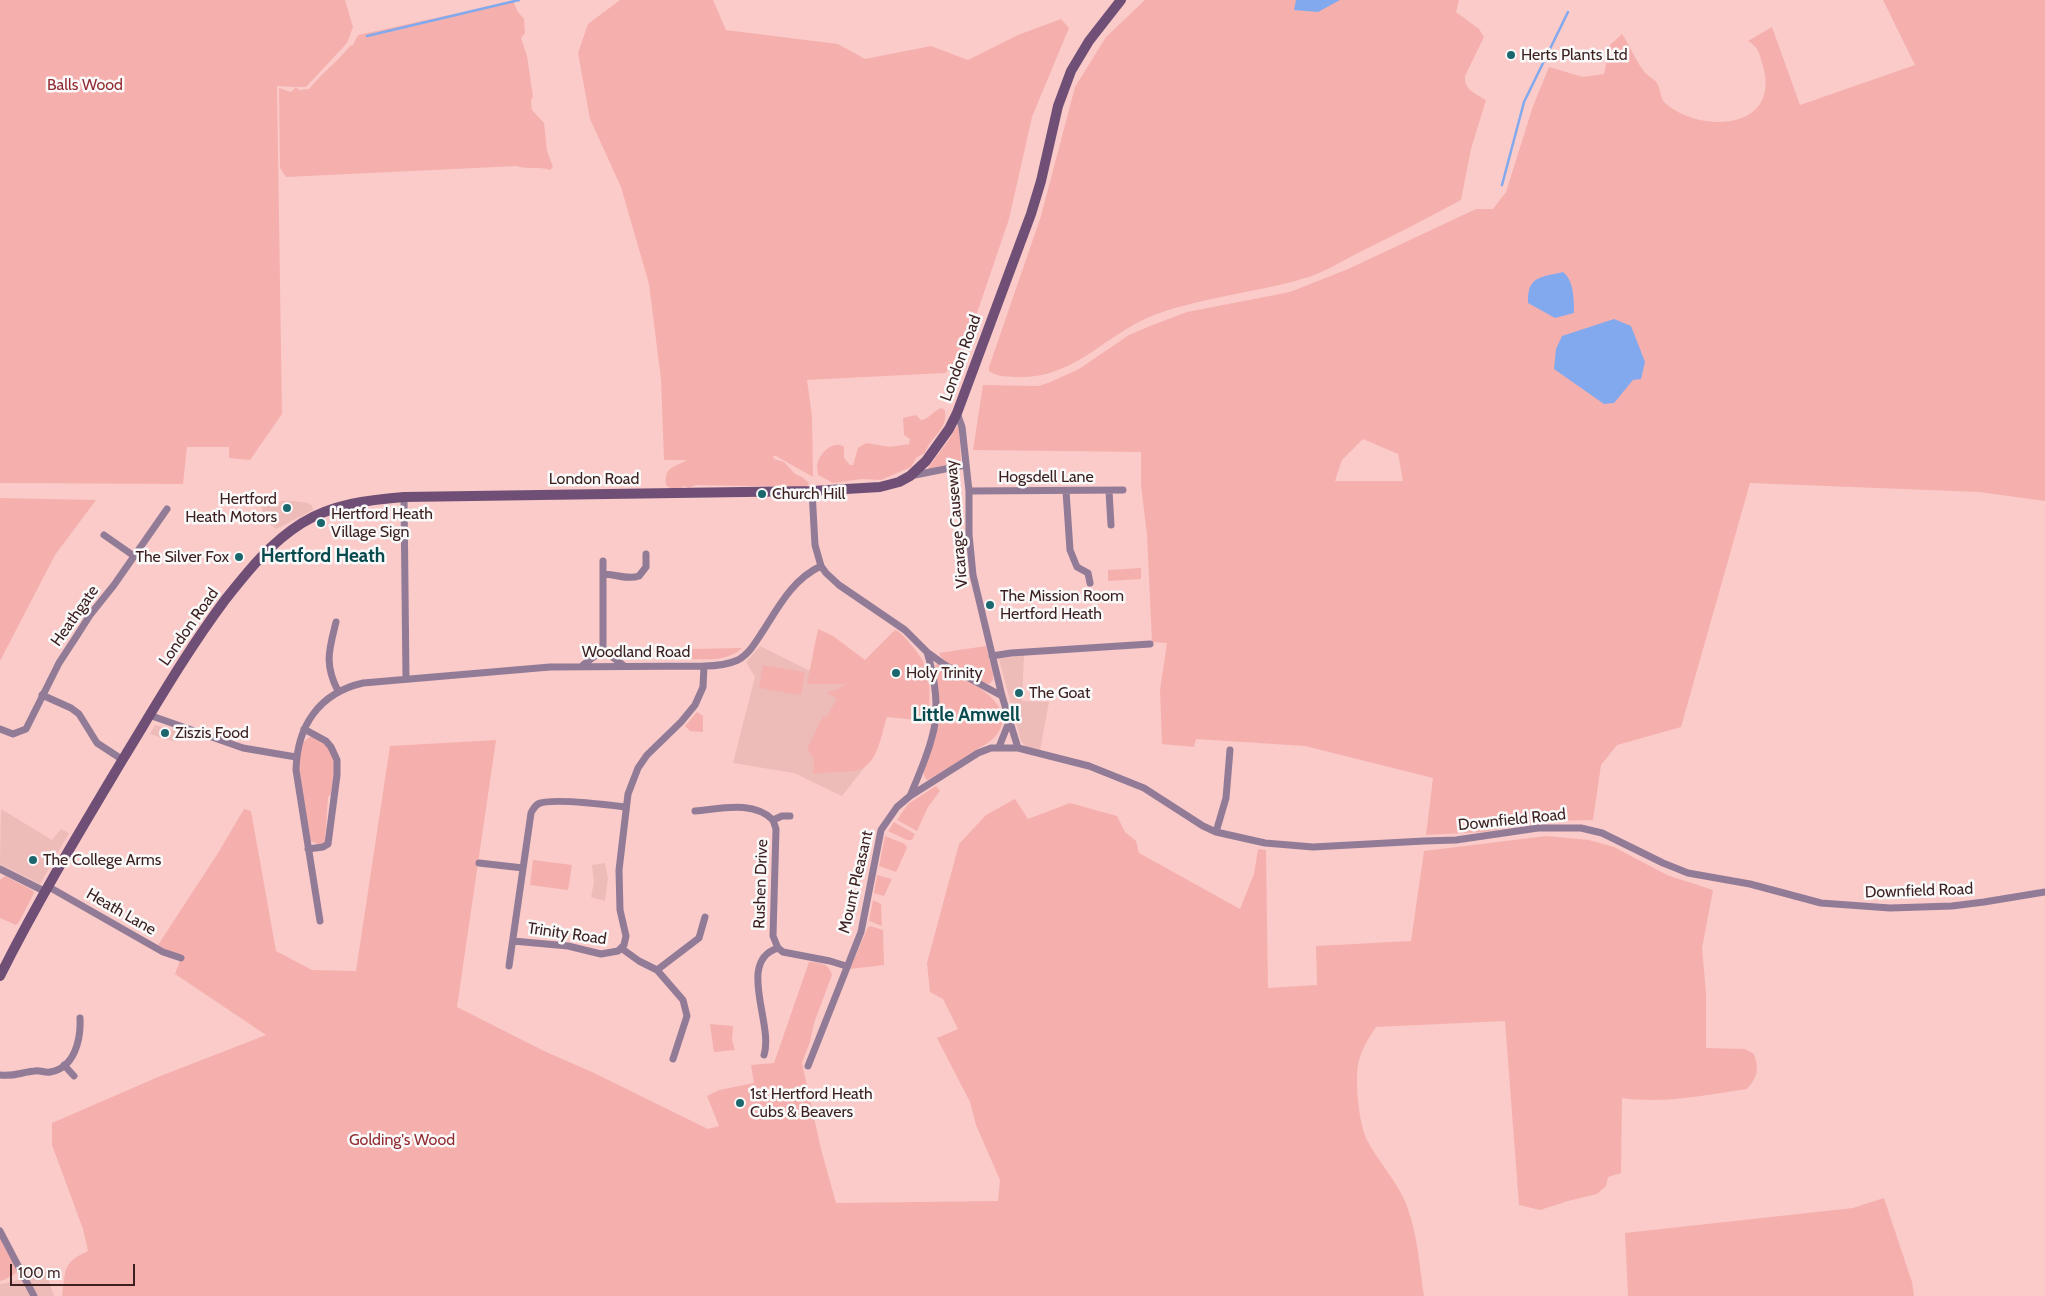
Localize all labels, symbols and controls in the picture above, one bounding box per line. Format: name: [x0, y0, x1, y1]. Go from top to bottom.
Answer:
place label: Herts Plants Ltd: [1521, 45, 1628, 65]
marker: Herts Plants Ltd: [1505, 49, 1517, 61]
park label: Balls Wood: [47, 75, 123, 95]
street label: London Road: [936, 312, 986, 404]
street label: Vicarage Causeway: [942, 459, 972, 589]
street label: Hogsdell Lane: [998, 467, 1094, 487]
street label: London Road: [549, 469, 639, 489]
place label: Church Hill: [772, 484, 845, 504]
marker: Church Hill: [756, 488, 768, 500]
place label: Hertford Heath Motors: [185, 489, 277, 527]
marker: Hertford Heath Motors: [281, 502, 293, 514]
place label: Hertford Heath Village Sign: [331, 504, 433, 542]
marker: Hertford Heath Village Sign: [315, 517, 327, 529]
district label: Hertford Heath: [261, 545, 385, 567]
place label: The Silver Fox: [135, 547, 229, 567]
marker: The Silver Fox: [233, 551, 245, 563]
street label: Heathgate: [47, 582, 103, 650]
street label: London Road: [155, 584, 223, 670]
place label: The Mission Room Hertford Heath: [1000, 586, 1124, 624]
marker: The Mission Room Hertford Heath: [984, 599, 996, 611]
street label: Woodland Road: [582, 642, 690, 662]
place label: Holy Trinity: [906, 663, 983, 683]
marker: Holy Trinity: [890, 667, 902, 679]
place label: The Goat: [1029, 683, 1090, 703]
marker: The Goat: [1013, 687, 1025, 699]
district label: Little Amwell: [912, 704, 1020, 726]
place label: Ziszis Food: [175, 723, 249, 743]
marker: Ziszis Food: [159, 727, 171, 739]
street label: Downfield Road: [1457, 805, 1567, 835]
street label: Mount Pleasant: [835, 829, 877, 935]
street label: Rushen Drive: [750, 839, 772, 929]
place label: The College Arms: [43, 850, 161, 870]
marker: The College Arms: [27, 854, 39, 866]
street label: Downfield Road: [1864, 880, 1974, 902]
street label: Heath Lane: [83, 884, 159, 940]
street label: Trinity Road: [526, 919, 608, 949]
place label: 1st Hertford Heath Cubs & Beavers: [750, 1084, 873, 1122]
marker: 1st Hertford Heath Cubs & Beavers: [734, 1097, 746, 1109]
park label: Golding's Wood: [349, 1130, 455, 1150]
scale bar: [12, 1254, 138, 1286]
text: 100 m: [18, 1264, 60, 1282]

